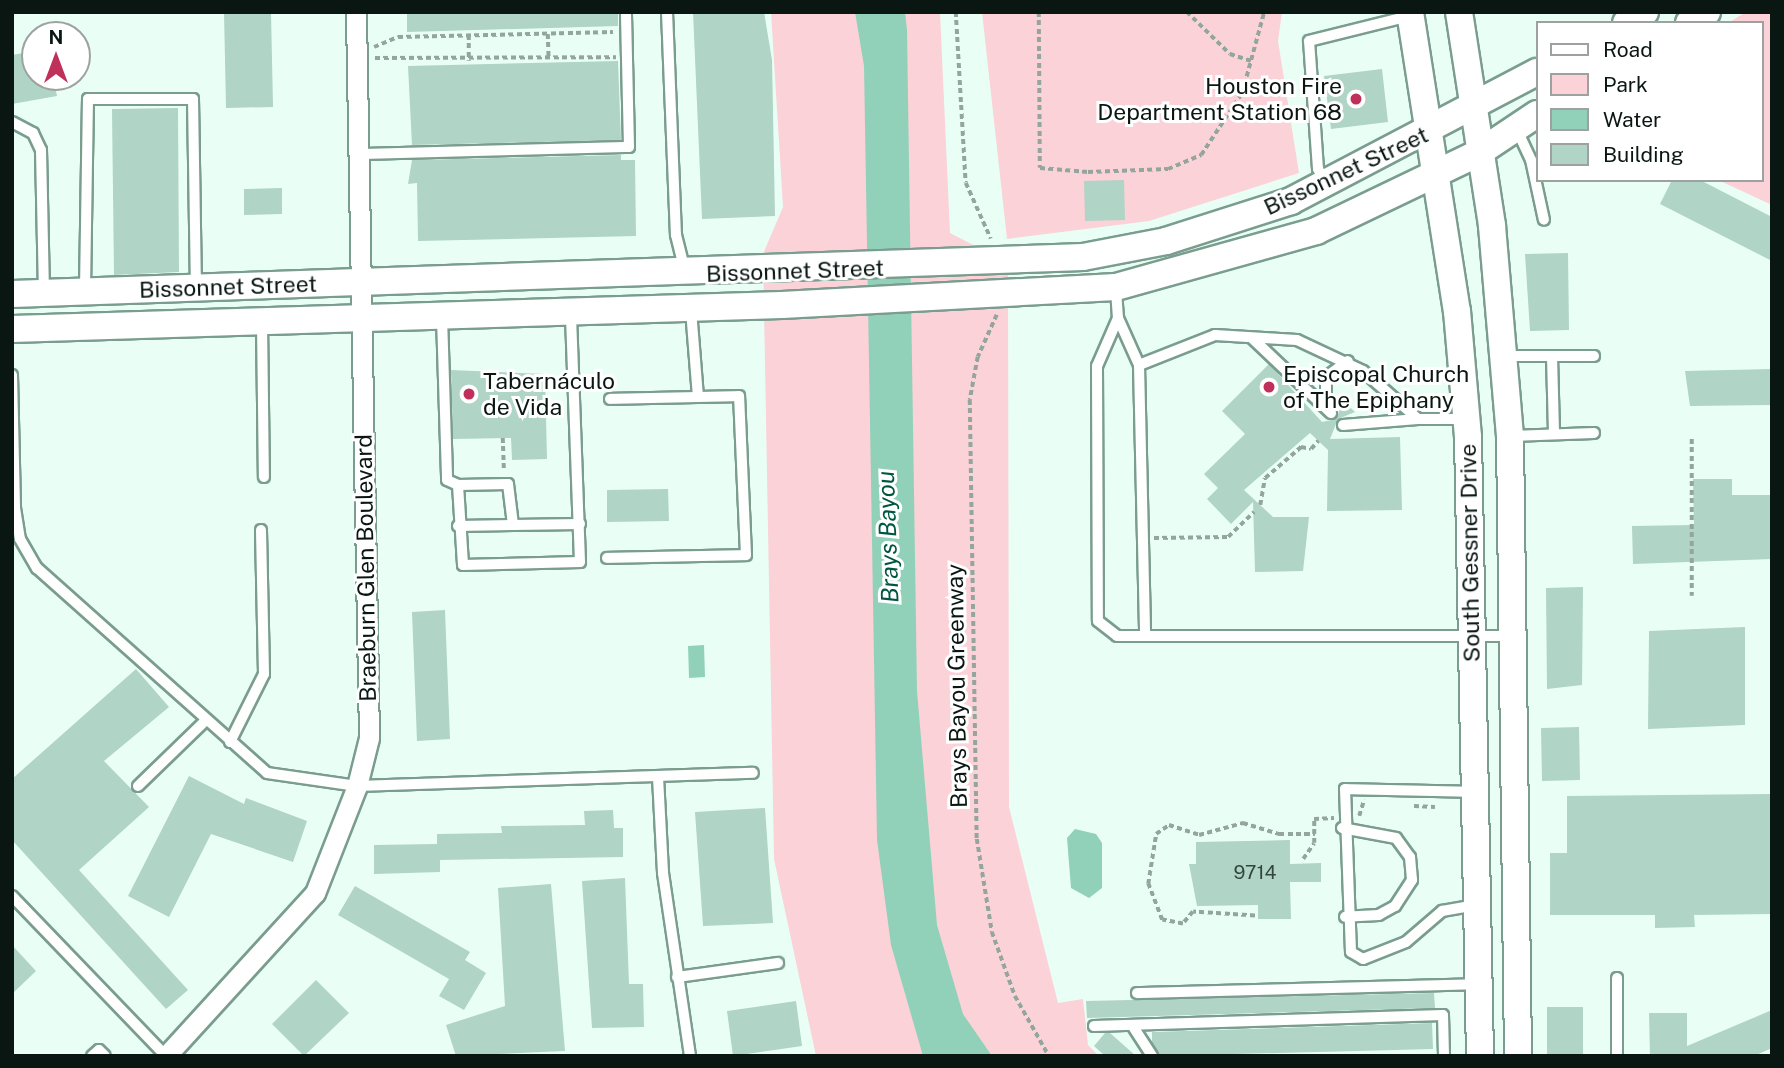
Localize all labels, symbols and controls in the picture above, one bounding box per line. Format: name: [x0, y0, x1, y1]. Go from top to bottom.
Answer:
north arrow: [21, 21, 91, 91]
legend: [1536, 21, 1763, 182]
text: N: [49, 26, 63, 48]
text: Road: [1603, 37, 1653, 62]
place label: Houston Fire Department Station 68: [1097, 72, 1342, 126]
text: Park: [1603, 72, 1648, 97]
marker: Houston Fire Department Station 68: [1348, 91, 1364, 107]
text: Water: [1603, 107, 1661, 132]
street label: Bissonnet Street: [1259, 121, 1433, 221]
text: Building: [1603, 142, 1684, 167]
street label: Bissonnet Street: [706, 254, 884, 288]
street label: Bissonnet Street: [139, 270, 317, 304]
place label: Episcopal Church of The Epiphany: [1283, 360, 1469, 414]
place label: Tabernáculo de Vida: [483, 367, 615, 421]
marker: Episcopal Church of The Epiphany: [1261, 379, 1277, 395]
marker: Tabernáculo de Vida: [461, 386, 477, 402]
street label: Braeburn Glen Boulevard: [350, 434, 382, 702]
street label: South Gessner Drive: [1454, 444, 1486, 662]
water label: Brays Bayou: [871, 470, 905, 604]
street label: Brays Bayou Greenway: [941, 564, 973, 808]
house number: 9714: [1234, 862, 1276, 884]

